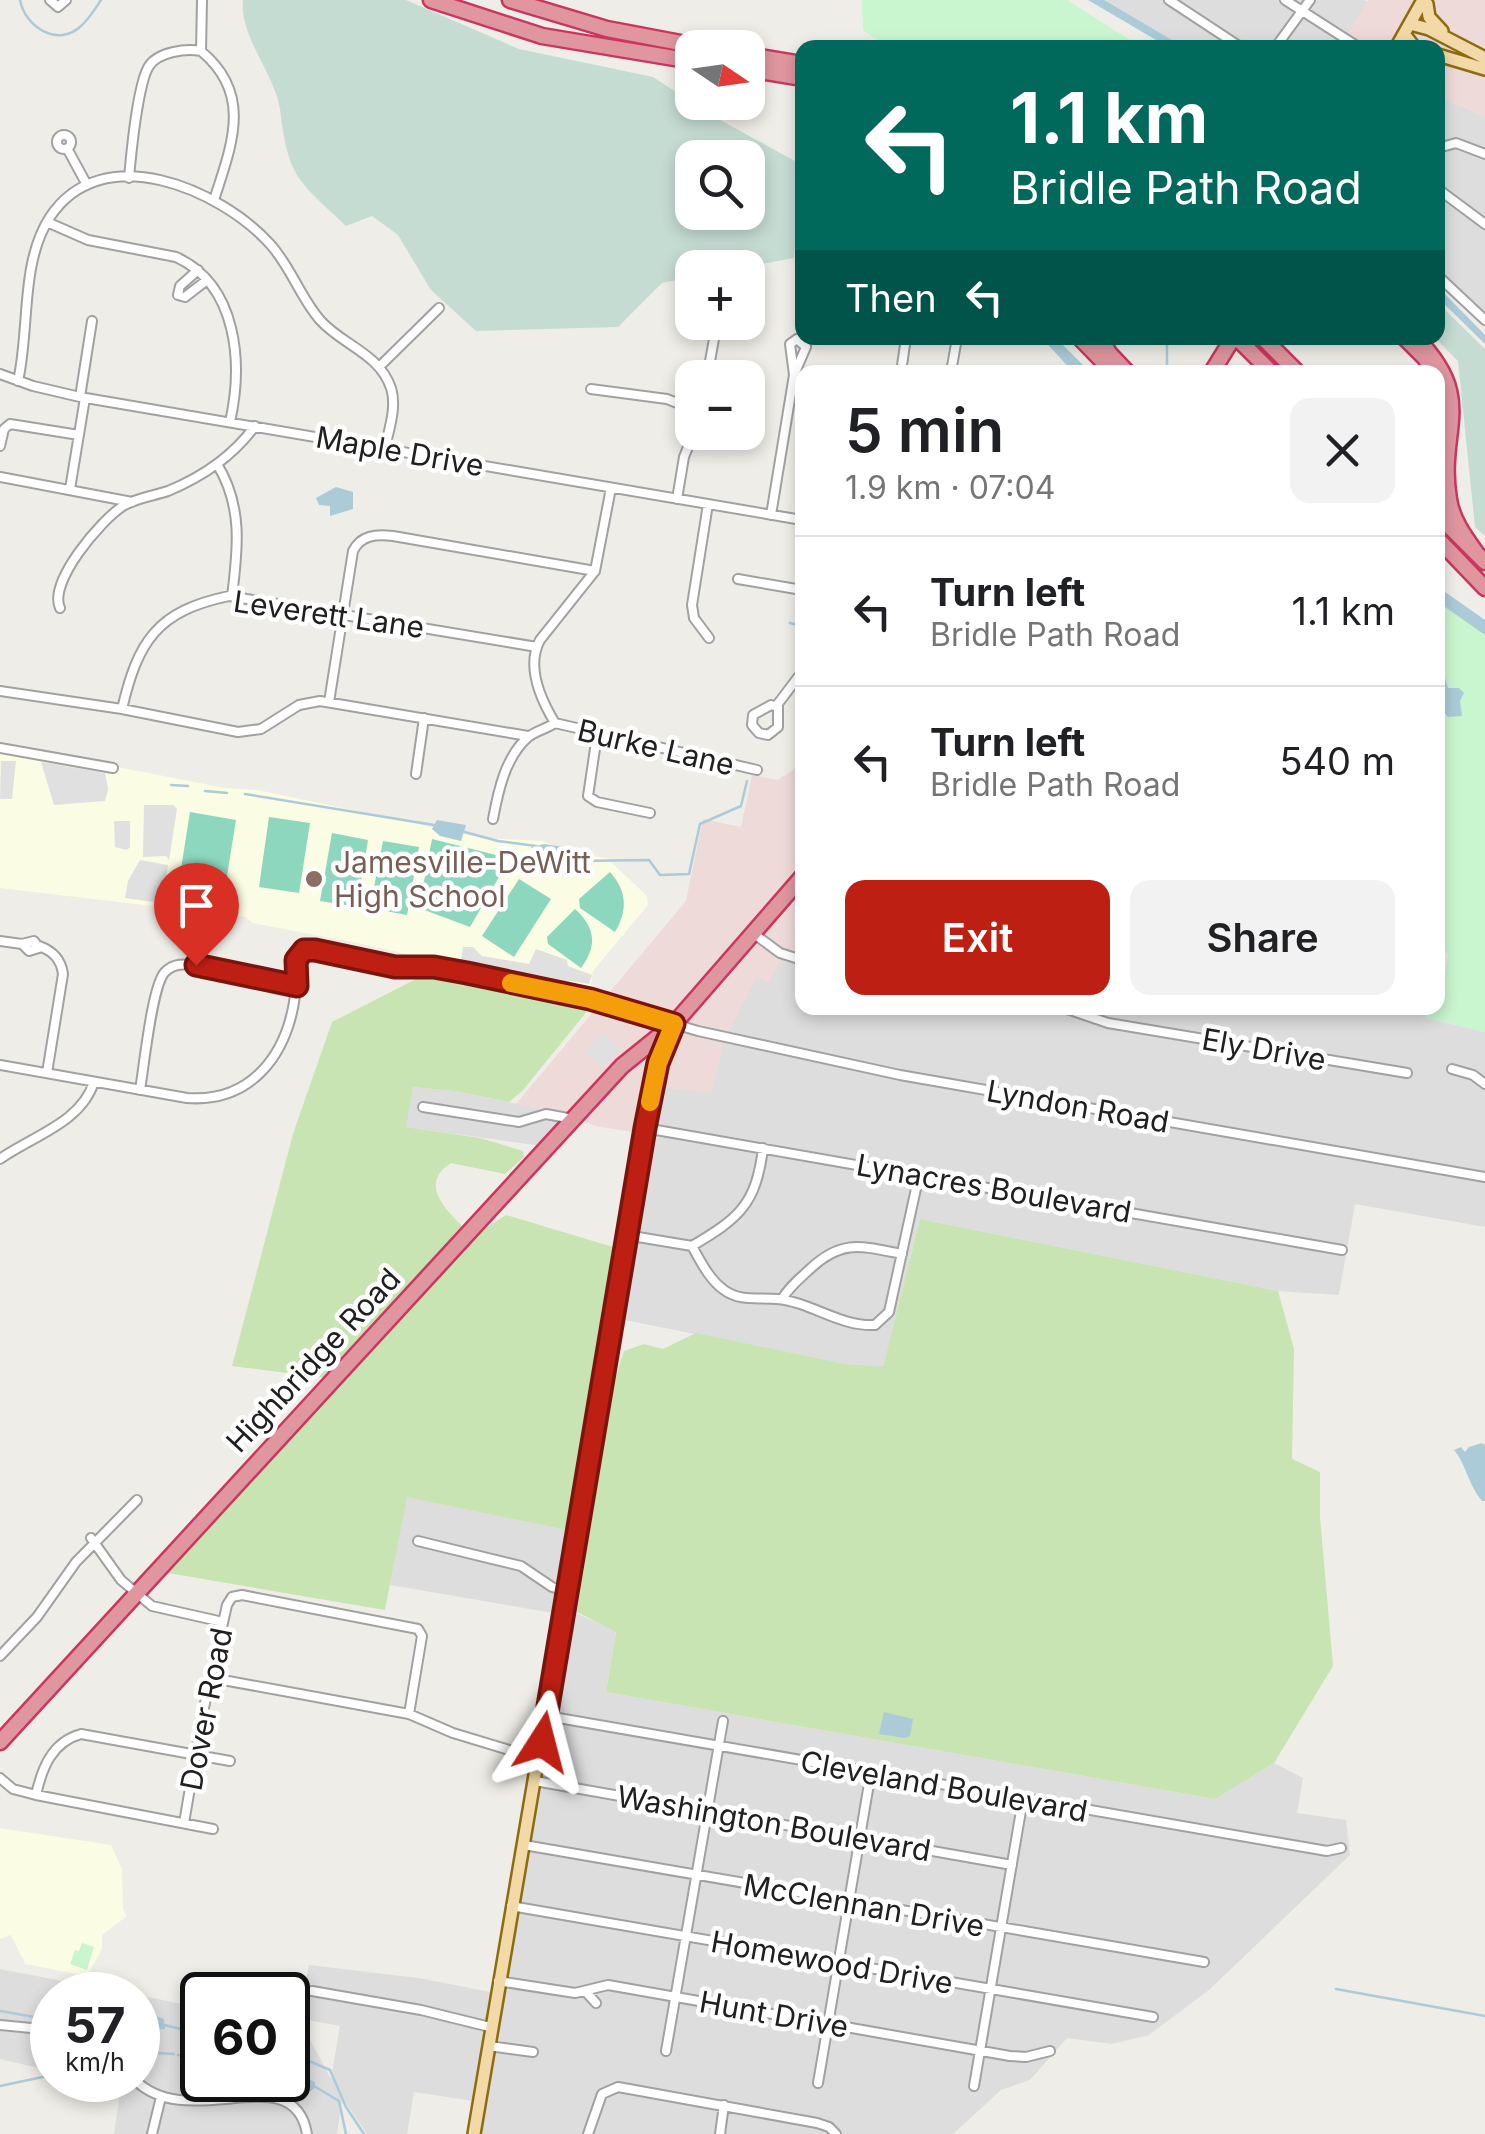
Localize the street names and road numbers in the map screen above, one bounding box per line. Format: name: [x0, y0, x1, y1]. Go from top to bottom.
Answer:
street label: Maple Drive: [313, 419, 487, 483]
street label: Leverett Lane: [231, 583, 427, 645]
street label: Burke Lane: [574, 711, 738, 783]
street label: Ely Drive: [1199, 1020, 1329, 1078]
street label: Lyndon Road: [984, 1072, 1172, 1140]
street label: Lynacres Boulevard: [854, 1146, 1134, 1230]
street label: Highbridge Road: [219, 1261, 407, 1459]
street label: Dover Road: [173, 1625, 239, 1793]
street label: Cleveland Boulevard: [798, 1743, 1090, 1829]
street label: Washington Boulevard: [614, 1778, 934, 1868]
street label: McClennan Drive: [741, 1866, 987, 1944]
street label: Homewood Drive: [708, 1923, 956, 2001]
street label: Hunt Drive: [697, 1983, 851, 2045]

